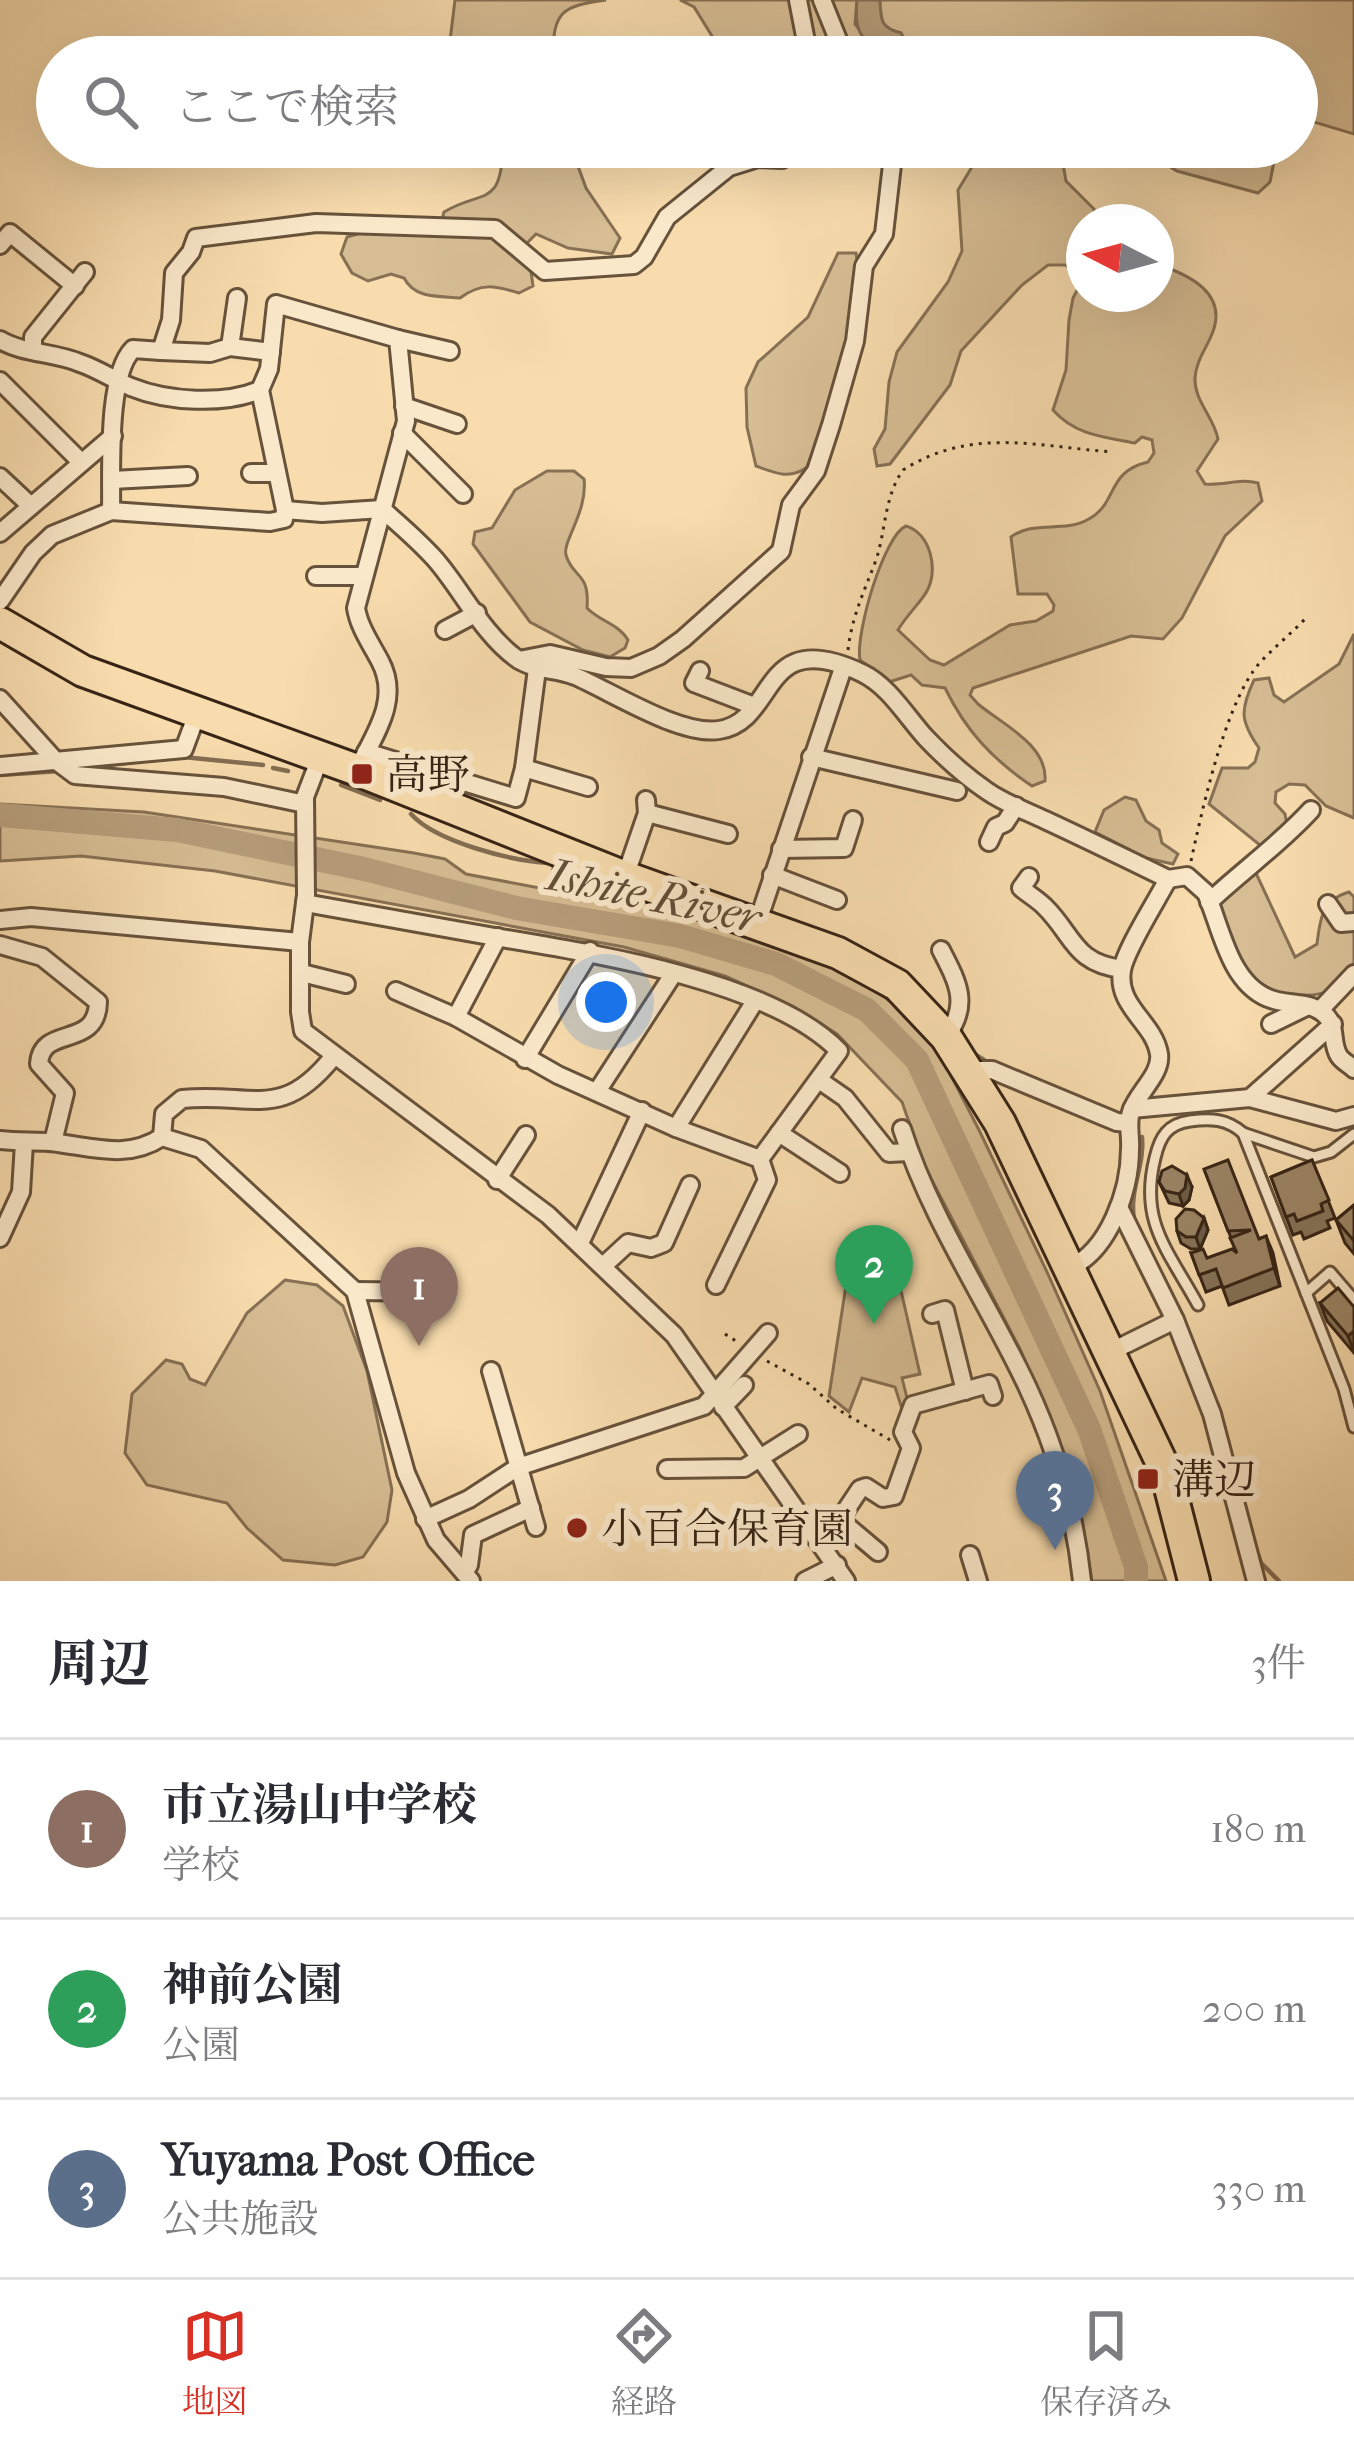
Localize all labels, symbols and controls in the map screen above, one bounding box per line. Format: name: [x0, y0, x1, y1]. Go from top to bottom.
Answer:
search box: [36, 36, 1318, 168]
icon: search: [78, 69, 144, 135]
text: ここで検索: [174, 81, 399, 134]
north arrow: [1066, 204, 1174, 312]
place label: 高野: [386, 751, 470, 800]
marker: 高野: [349, 761, 375, 787]
water label: Ishite River: [540, 848, 768, 945]
your location: [576, 972, 636, 1032]
pin: 2: [835, 1225, 913, 1324]
pin: 1: [380, 1247, 458, 1346]
pin: 3: [1016, 1451, 1094, 1550]
place label: 溝辺: [1172, 1456, 1256, 1505]
marker: 溝辺: [1135, 1466, 1161, 1492]
place label: 小百合保育園: [601, 1505, 853, 1554]
marker: 小百合保育園: [564, 1515, 590, 1541]
text: 周辺: [48, 1634, 150, 1694]
text: 3件: [1251, 1640, 1306, 1686]
text: 市立湯山中学校: [162, 1779, 477, 1832]
text: 1: [80, 1806, 94, 1852]
text: 180 m: [1210, 1806, 1306, 1852]
text: 学校: [162, 1842, 240, 1888]
text: 神前公園: [162, 1959, 342, 2012]
text: 2: [77, 1986, 97, 2032]
text: 200 m: [1202, 1986, 1306, 2032]
text: 公園: [162, 2022, 240, 2068]
text: Yuyama Post Office: [162, 2134, 535, 2187]
text: 3: [79, 2166, 95, 2212]
text: 330 m: [1212, 2166, 1306, 2212]
text: 公共施設: [162, 2196, 318, 2242]
tab: 地図: [182, 2303, 248, 2422]
tab: 経路: [611, 2303, 677, 2422]
tab: 保存済み: [1040, 2303, 1172, 2422]

